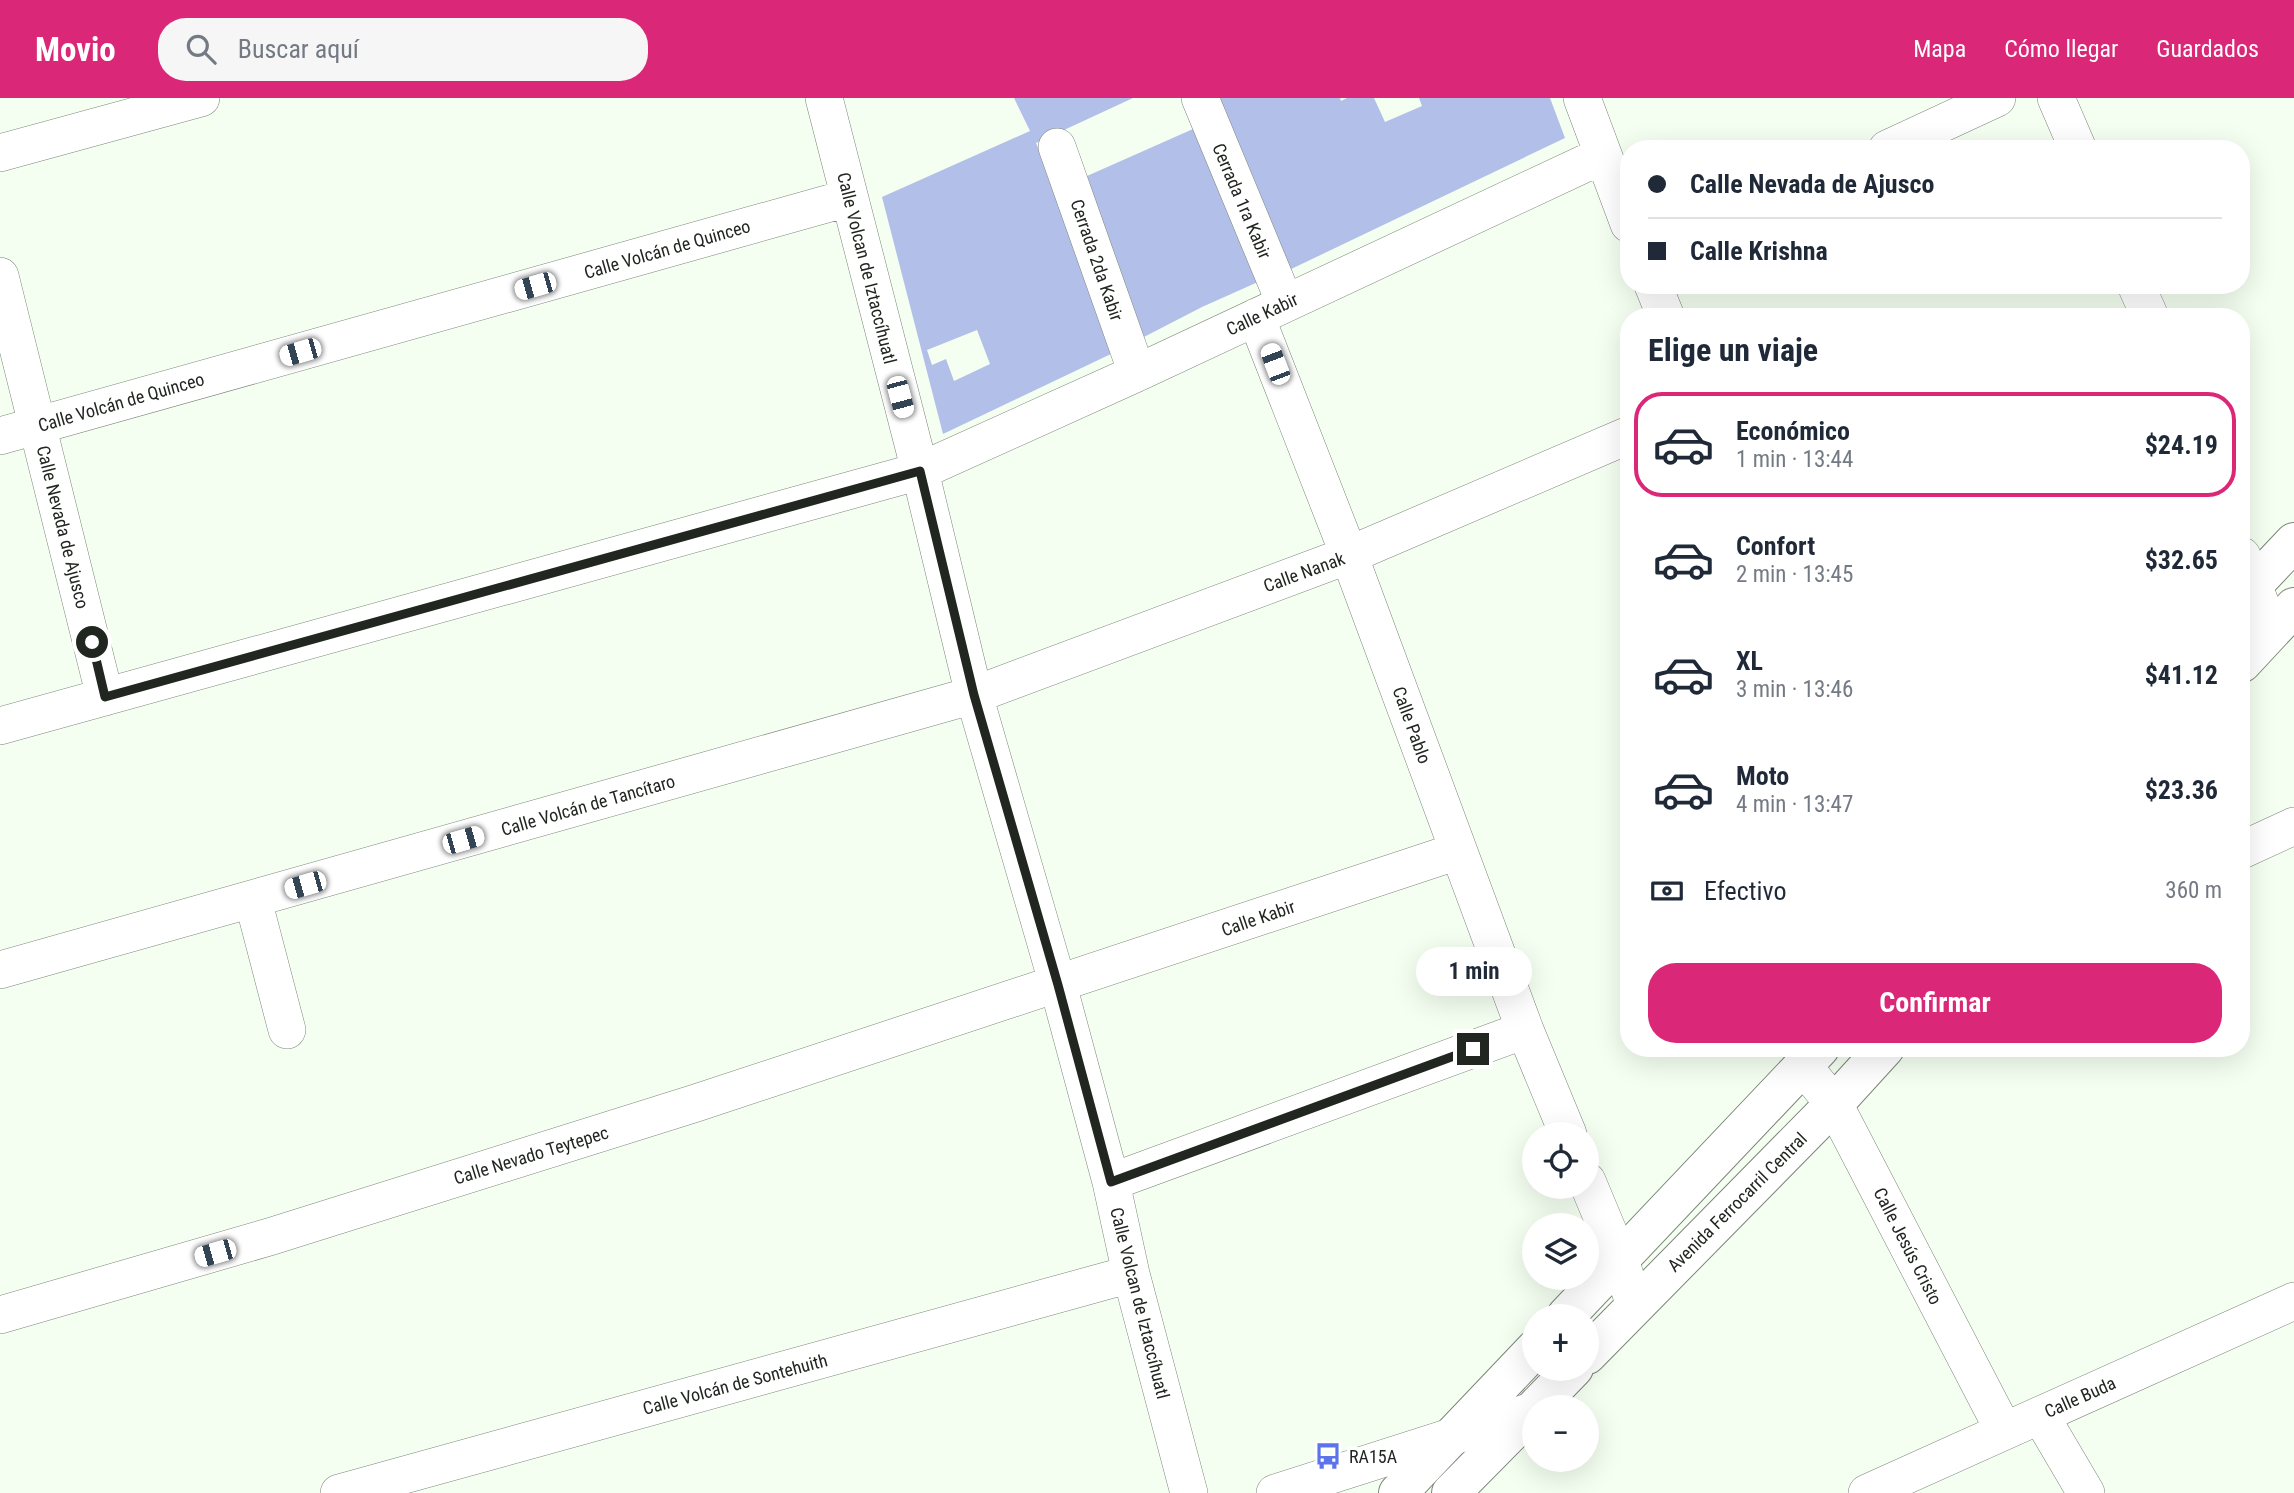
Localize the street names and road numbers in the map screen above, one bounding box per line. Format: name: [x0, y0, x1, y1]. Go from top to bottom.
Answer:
street label: Cerrada 1ra Kabir: [1208, 140, 1276, 262]
street label: Calle Volcan de Iztaccíhuatl: [833, 170, 901, 366]
street label: Cerrada 2da Kabir: [1066, 197, 1128, 324]
street label: Calle Volcán de Quinceo: [581, 215, 753, 283]
street label: Calle Kabir: [1223, 288, 1302, 340]
street label: Calle Volcán de Quinceo: [35, 368, 207, 436]
street label: Calle Nevada de Ajusco: [33, 443, 93, 611]
street label: Calle Nanak: [1261, 548, 1347, 596]
street label: Calle Pablo: [1388, 684, 1436, 766]
street label: Calle Volcán de Tancítaro: [499, 770, 677, 840]
street label: Calle Kabir: [1218, 895, 1298, 940]
street label: Calle Nevado Teytepec: [451, 1121, 611, 1189]
street label: Avenida Ferrocarril Central: [1663, 1128, 1811, 1276]
street label: Calle Jesús Cristo: [1870, 1184, 1946, 1308]
street label: Calle Volcan de Iztaccíhuatl: [1106, 1205, 1174, 1401]
street label: Calle Volcán de Sontehuith: [640, 1349, 830, 1419]
street label: Calle Buda: [2041, 1372, 2119, 1422]

